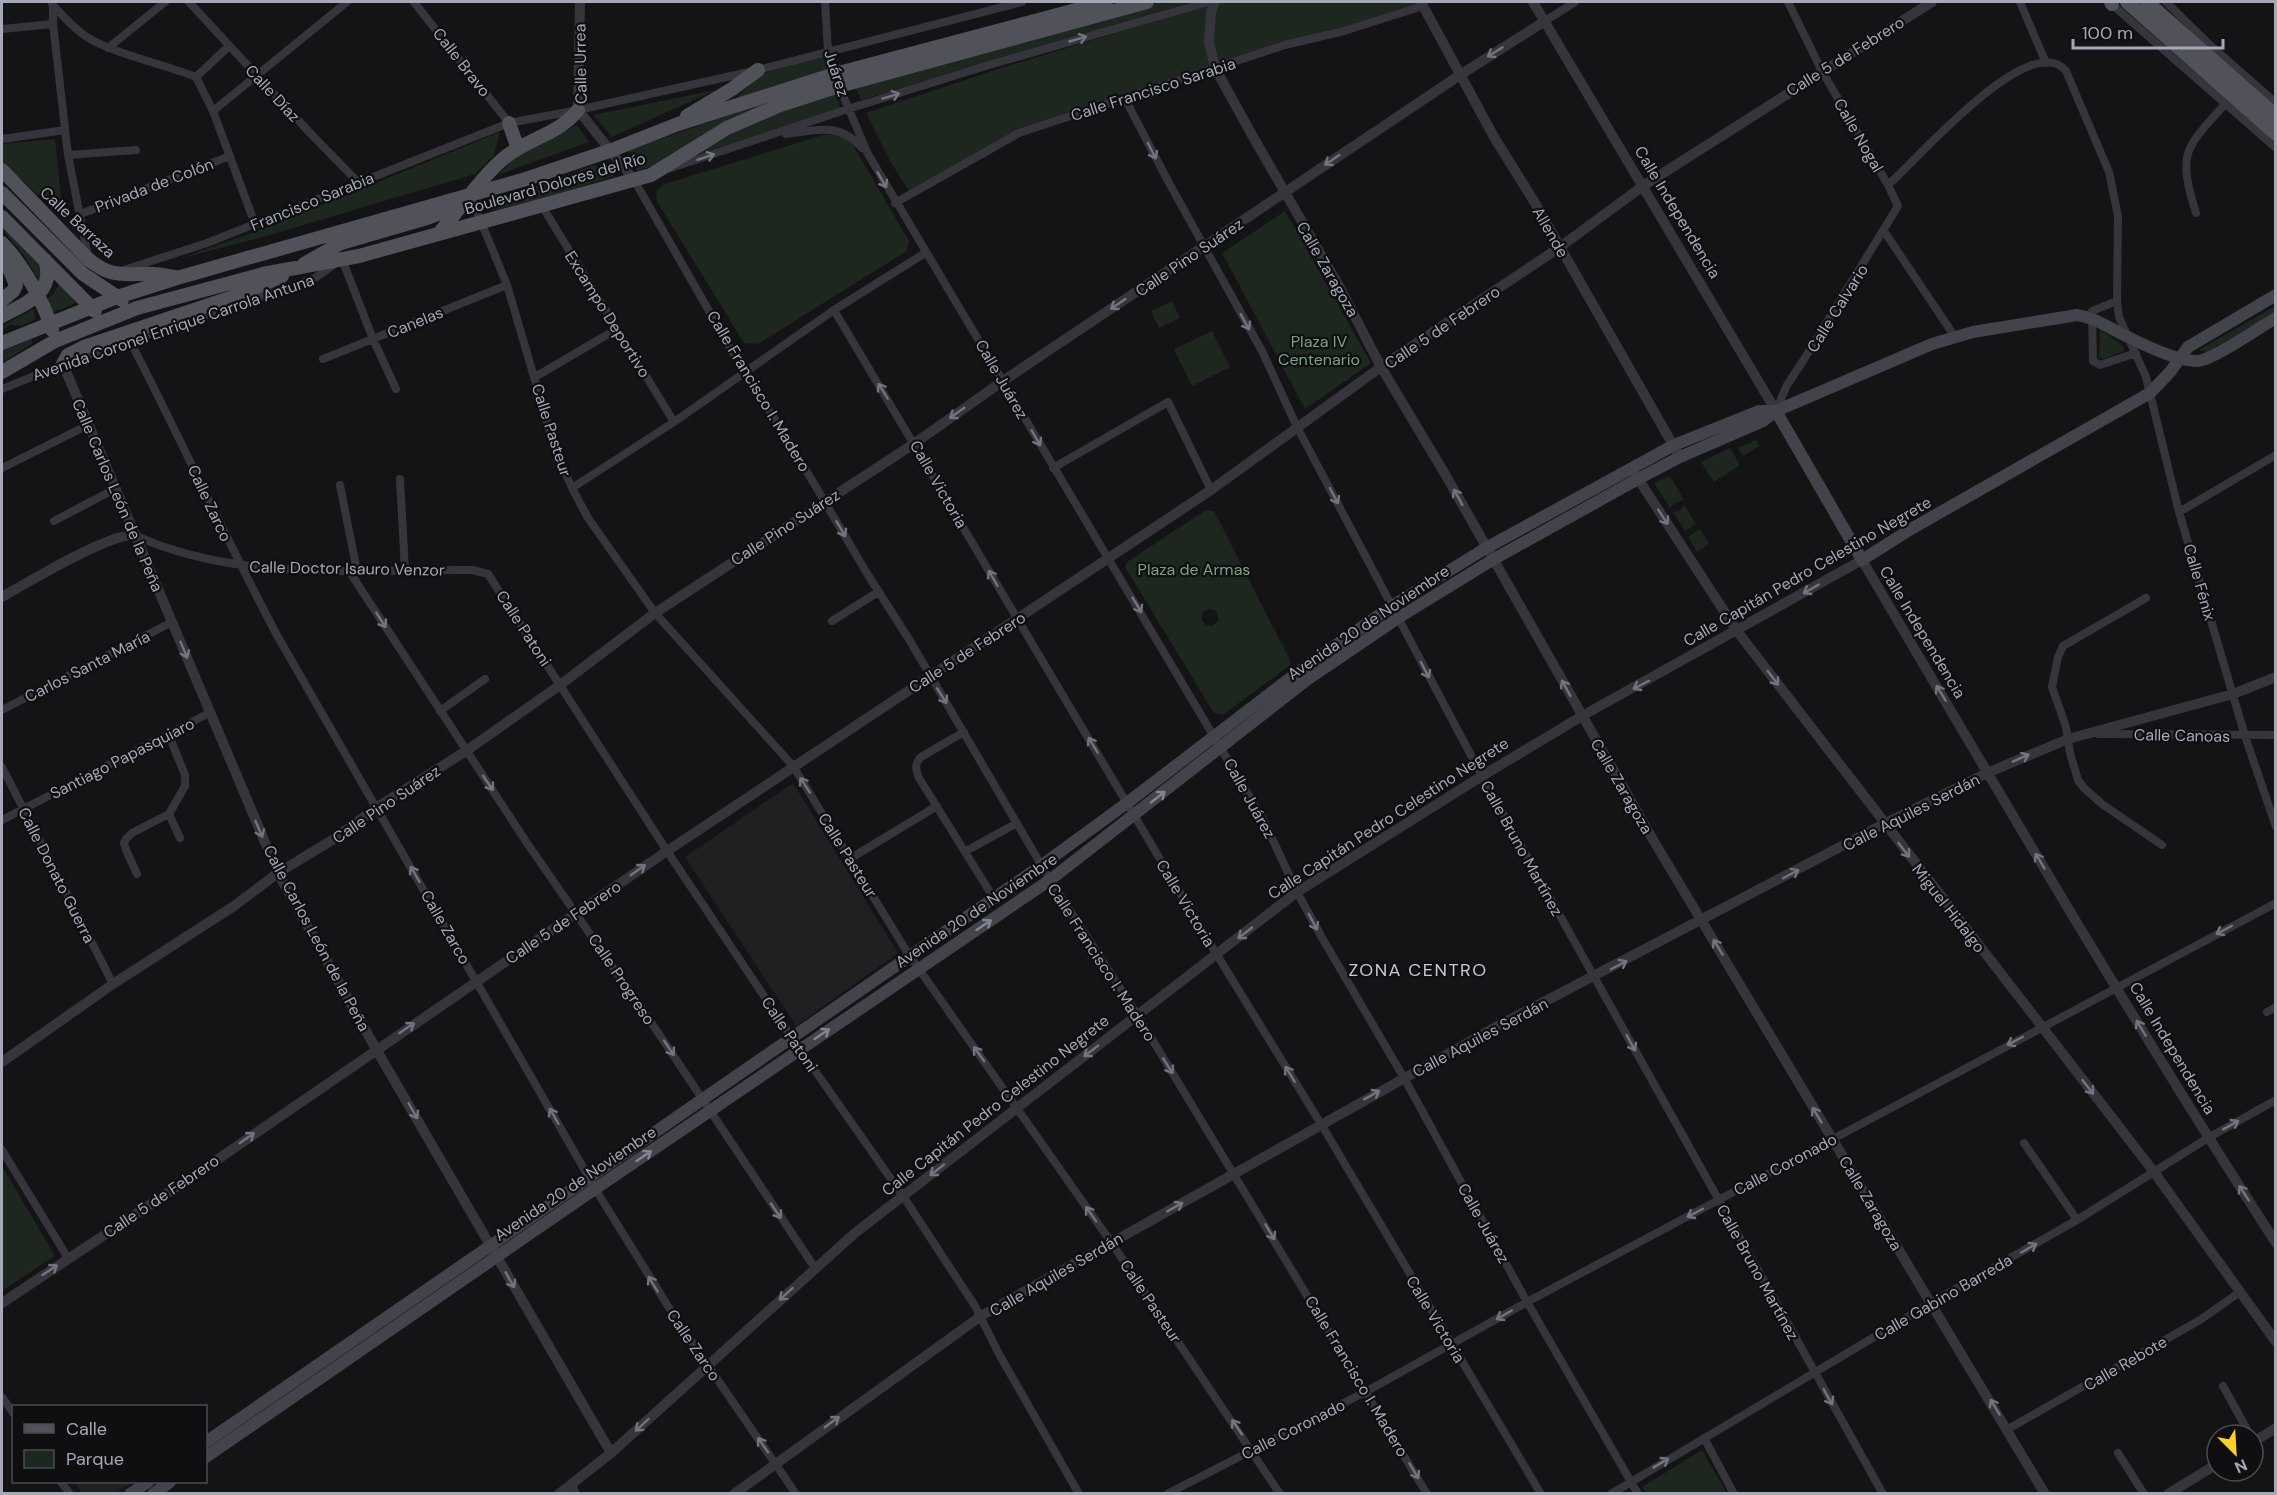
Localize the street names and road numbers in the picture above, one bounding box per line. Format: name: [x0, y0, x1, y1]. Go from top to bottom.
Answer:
street label: Calle 5 de Febrero: [1782, 12, 1908, 101]
street label: Calle Bravo: [428, 23, 495, 101]
street label: Calle Urrea: [569, 24, 592, 104]
street label: Juárez: [819, 47, 854, 99]
street label: Calle Francisco Sarabia: [1068, 53, 1238, 126]
street label: Calle Díaz: [241, 60, 305, 127]
street label: Calle Nogal: [1829, 94, 1888, 176]
street label: Calle Independencia: [1630, 142, 1725, 282]
street label: Boulevard Dolores del Río: [462, 148, 648, 219]
street label: Privada de Colón: [92, 153, 216, 218]
street label: Francisco Sarabia: [247, 167, 377, 236]
street label: Calle Barraza: [36, 182, 120, 263]
street label: Allende: [1528, 203, 1573, 261]
street label: Calle Pino Suárez: [1131, 214, 1247, 301]
street label: Calle Zaragoza: [1292, 218, 1363, 321]
street label: Excampo Deportivo: [560, 247, 655, 382]
street label: Calle Calvario: [1802, 260, 1873, 356]
street label: Avenida Coronel Enrique Carrola Antuna: [30, 269, 317, 386]
street label: Calle 5 de Febrero: [1380, 281, 1504, 374]
street label: Canelas: [384, 302, 446, 343]
street label: Calle Francisco I. Madero: [702, 307, 815, 476]
street label: Calle Juárez: [970, 336, 1033, 423]
street label: Calle Pasteur: [527, 381, 576, 479]
street label: Calle Carlos León de la Peña: [67, 395, 168, 595]
street label: Calle Victoria: [905, 437, 972, 532]
street label: Calle Zarco: [183, 461, 236, 545]
street label: Calle Pino Suárez: [727, 484, 844, 571]
street label: Calle Capitán Pedro Celestino Negrete: [1679, 492, 1935, 651]
street label: Calle Fénix: [2179, 541, 2221, 623]
street label: Calle Doctor Isauro Venzor: [249, 556, 445, 581]
street label: Avenida 20 de Noviembre: [1283, 560, 1453, 685]
street label: Calle Independencia: [1875, 562, 1970, 702]
street label: Calle Patoni: [491, 586, 556, 670]
street label: Calle 5 de Febrero: [905, 607, 1030, 698]
street label: Carlos Santa María: [21, 626, 154, 707]
street label: Santiago Papasquiaro: [46, 713, 198, 804]
street label: Calle Canoas: [2134, 724, 2230, 747]
street label: Calle Capitán Pedro Celestino Negrete: [1264, 733, 1513, 904]
street label: Calle Zaragoza: [1586, 735, 1657, 838]
street label: Calle Juárez: [1219, 754, 1280, 842]
street label: Calle Pino Suárez: [328, 761, 444, 848]
street label: Calle Aquiles Serdán: [1839, 769, 1983, 856]
street label: Calle Bruno Martínez: [1476, 777, 1568, 920]
street label: Calle Donato Guerra: [13, 804, 100, 947]
street label: Calle Pasteur: [813, 809, 882, 902]
street label: Calle Carlos León de la Peña: [258, 842, 375, 1035]
street label: Avenida 20 de Noviembre: [891, 848, 1061, 973]
street label: Calle Victoria: [1151, 856, 1220, 951]
street label: Miguel Hidalgo: [1907, 860, 1990, 957]
street label: Calle 5 de Febrero: [501, 876, 625, 969]
street label: Calle Francisco I. Madero: [1043, 879, 1161, 1045]
street label: Calle Zarco: [416, 886, 475, 968]
street label: Calle Progreso: [583, 930, 660, 1029]
street label: Calle Independencia: [2125, 978, 2220, 1118]
street label: Calle Patoni: [757, 993, 823, 1076]
street label: Calle Aquiles Serdán: [1409, 993, 1552, 1082]
street label: Calle Capitán Pedro Celestino Negrete: [877, 1010, 1113, 1201]
street label: Avenida 20 de Noviembre: [490, 1121, 660, 1246]
street label: Calle Coronado: [1730, 1128, 1841, 1201]
street label: Calle 5 de Febrero: [99, 1150, 223, 1243]
street label: Calle Zaragoza: [1834, 1152, 1907, 1254]
street label: Calle Juárez: [1453, 1179, 1514, 1267]
street label: Calle Bruno Martínez: [1712, 1201, 1804, 1344]
street label: Calle Aquiles Serdán: [986, 1228, 1127, 1321]
street label: Calle Gabino Barreda: [1870, 1249, 2016, 1346]
street label: Calle Pasteur: [1115, 1256, 1186, 1347]
street label: Calle Victoria: [1401, 1272, 1470, 1367]
street label: Calle Francisco I. Madero: [1300, 1292, 1413, 1461]
street label: Calle Zarco: [662, 1305, 725, 1385]
street label: Calle Rebote: [2080, 1331, 2171, 1396]
street label: Calle Coronado: [1238, 1394, 1349, 1465]

